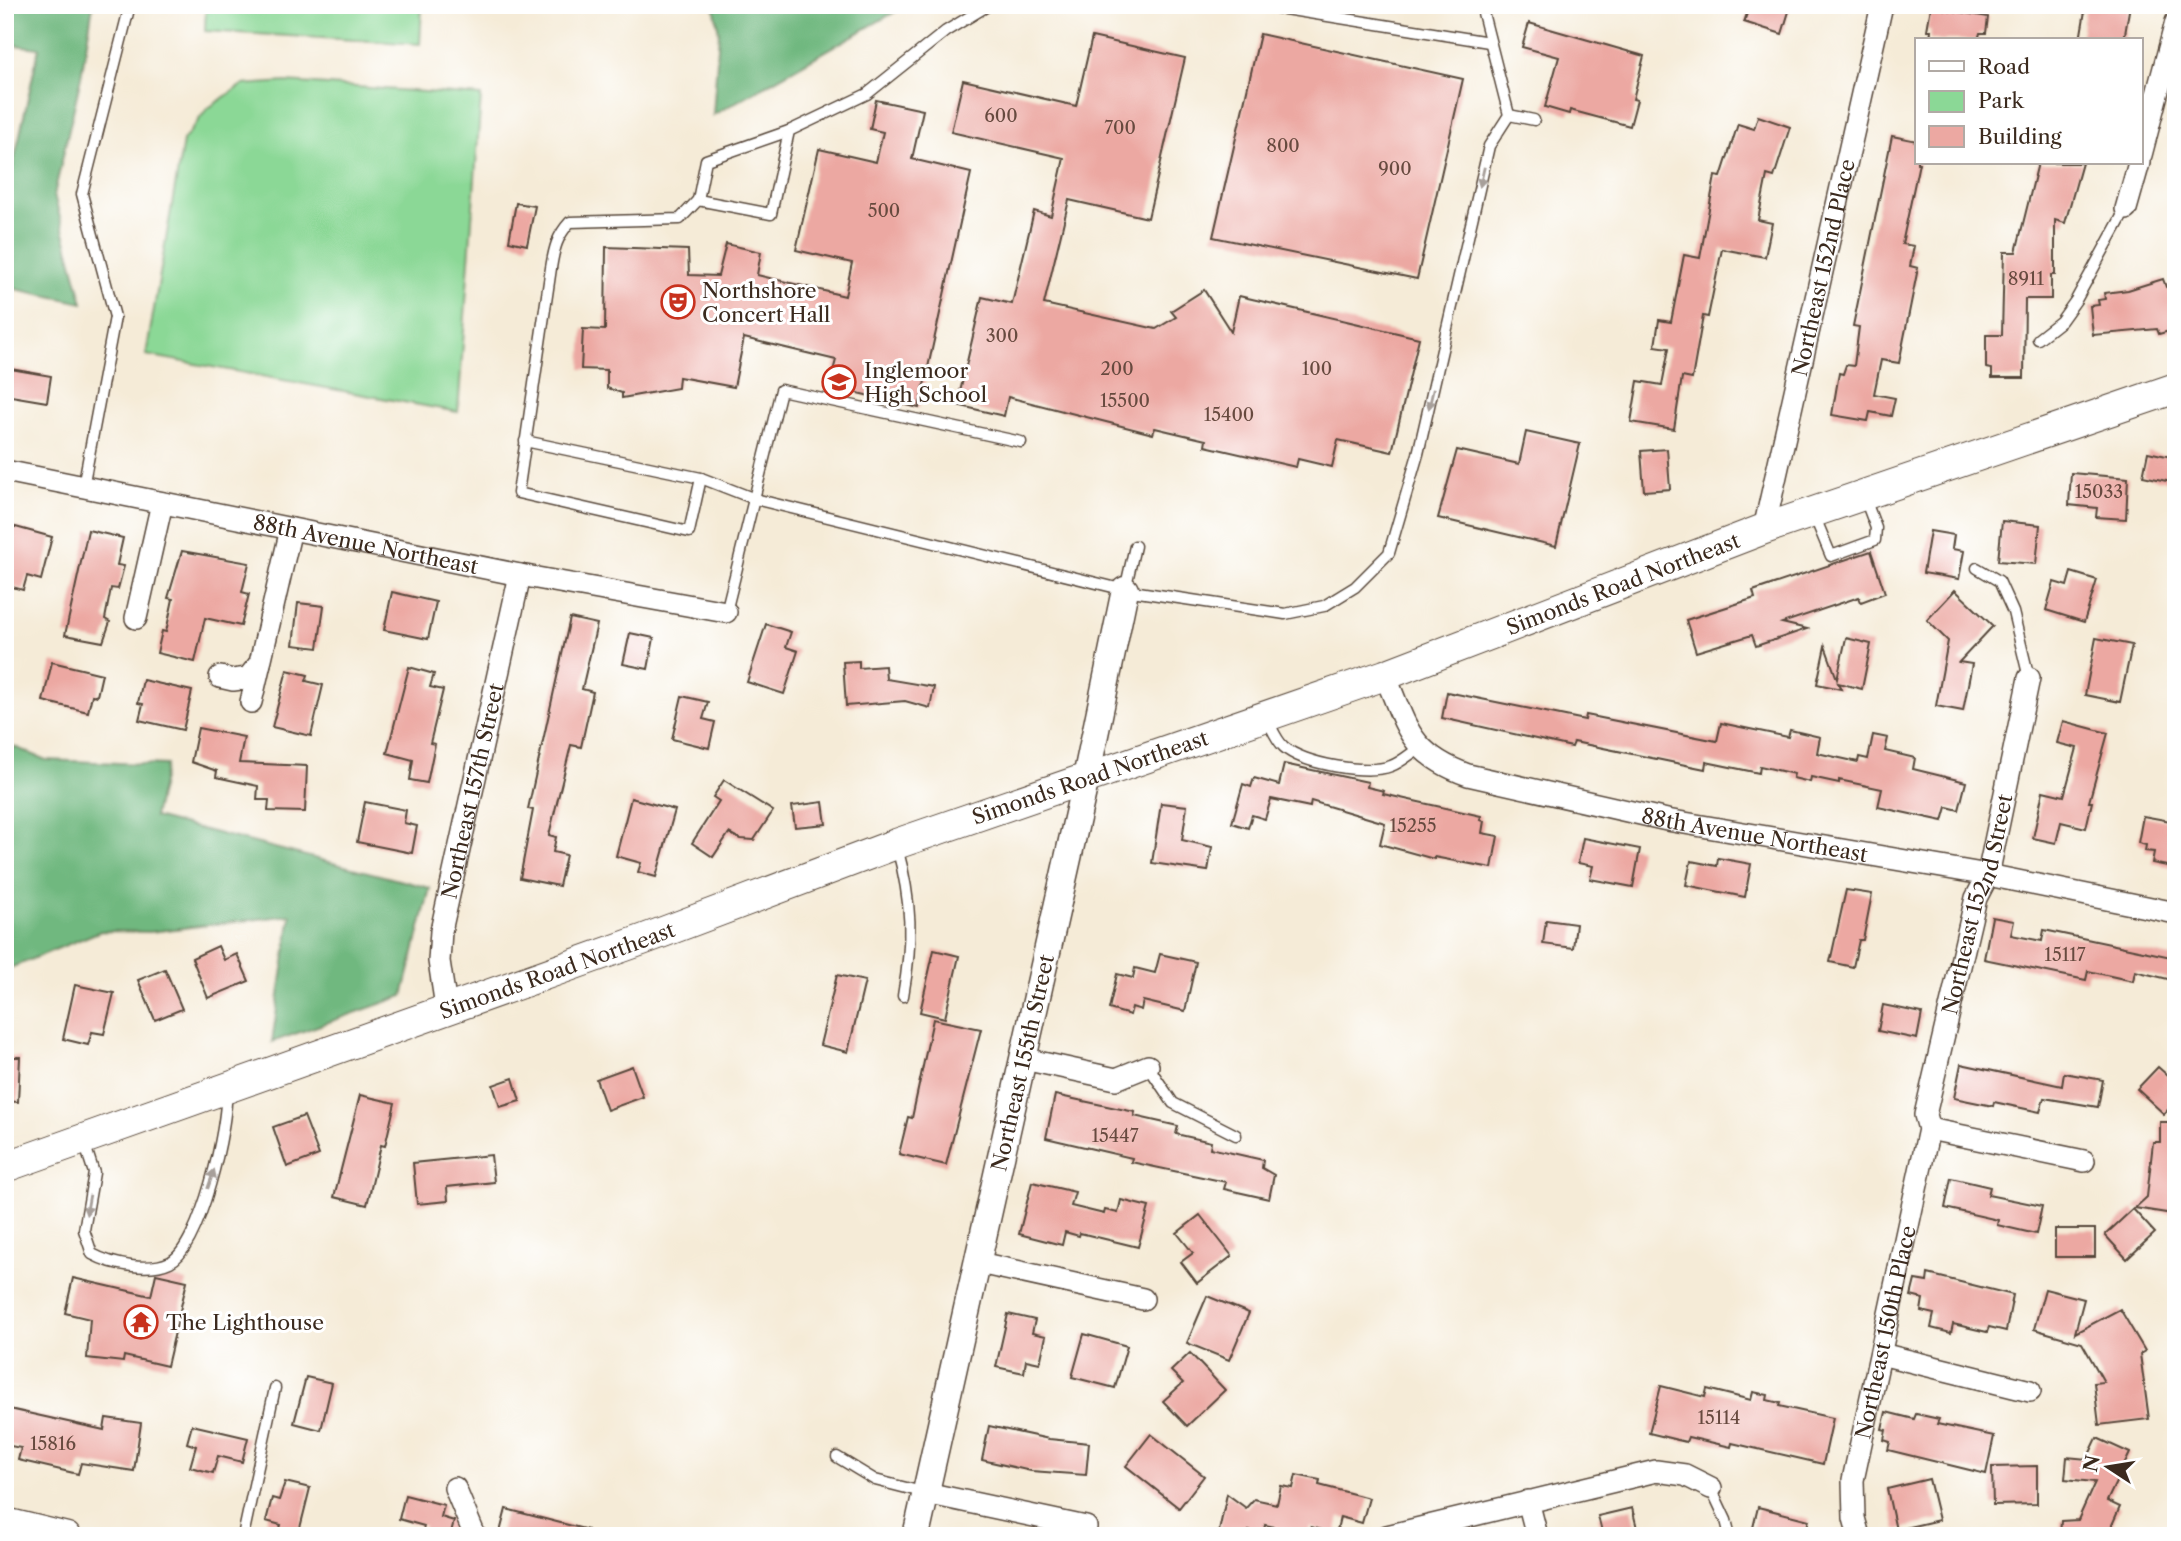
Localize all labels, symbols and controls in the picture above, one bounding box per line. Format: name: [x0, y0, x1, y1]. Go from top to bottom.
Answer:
legend: [1915, 38, 2142, 164]
text: Road: [1978, 54, 2030, 79]
text: Park: [1978, 88, 2024, 113]
house number: 600: [984, 105, 1018, 127]
house number: 700: [1104, 117, 1136, 139]
text: Building: [1978, 124, 2063, 149]
house number: 800: [1266, 135, 1300, 157]
street label: Northeast 152nd Place: [1786, 157, 1859, 379]
house number: 900: [1378, 158, 1412, 180]
one-way arrow: [1476, 166, 1487, 188]
house number: 500: [868, 200, 900, 222]
house number: 8911: [2008, 268, 2045, 290]
place label: Northshore Concert Hall: [702, 278, 830, 327]
theatre icon: Northshore Concert Hall: [659, 283, 697, 321]
house number: 300: [986, 325, 1018, 347]
place label: Inglemoor High School: [864, 358, 987, 407]
house number: 200: [1100, 358, 1134, 380]
house number: 100: [1302, 358, 1332, 380]
school or university icon: Inglemoor High School: [820, 363, 858, 401]
one-way arrow: [1425, 388, 1436, 410]
house number: 15500: [1100, 390, 1150, 412]
house number: 15400: [1204, 404, 1254, 426]
house number: 15033: [2075, 481, 2123, 503]
street label: 88th Avenue Northeast: [251, 509, 481, 579]
street label: Simonds Road Northeast: [1503, 527, 1744, 640]
street label: Northeast 157th Street: [436, 680, 508, 901]
street label: Simonds Road Northeast: [969, 724, 1212, 829]
street label: Northeast 152nd Street: [1937, 791, 2017, 1017]
street label: 88th Avenue Northeast: [1639, 802, 1870, 867]
house number: 15255: [1389, 815, 1437, 837]
street label: Simonds Road Northeast: [436, 916, 679, 1024]
house number: 15117: [2044, 944, 2086, 966]
street label: Northeast 155th Street: [986, 951, 1059, 1174]
house number: 15447: [1091, 1125, 1139, 1147]
one-way arrow: [206, 1168, 217, 1189]
one-way arrow: [83, 1194, 94, 1216]
street label: Northeast 150th Place: [1850, 1223, 1920, 1441]
temple icon: The Lighthouse: [122, 1303, 160, 1341]
place label: The Lighthouse: [166, 1310, 324, 1335]
house number: 15114: [1698, 1407, 1740, 1429]
north arrow: [2072, 1432, 2142, 1502]
house number: 15816: [30, 1433, 76, 1455]
text: N: [2079, 1453, 2105, 1474]

